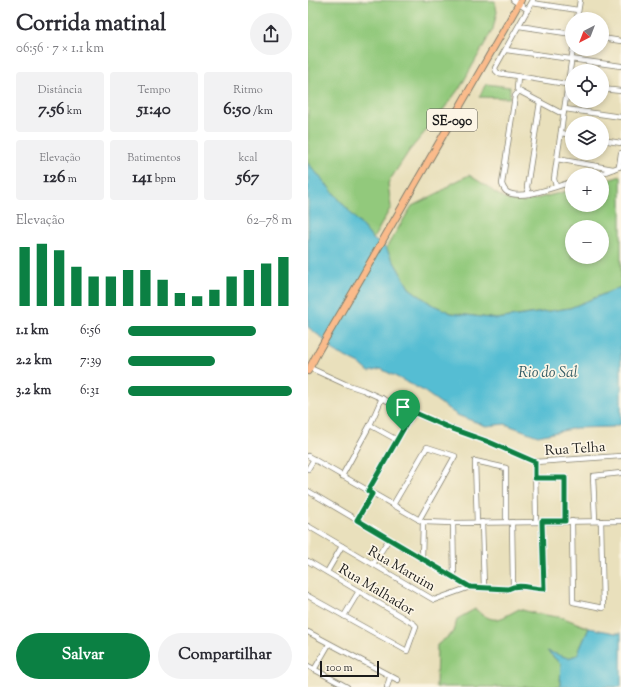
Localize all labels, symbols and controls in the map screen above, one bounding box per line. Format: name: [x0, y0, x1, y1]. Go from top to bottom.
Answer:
text: Corrida matinal: [16, 9, 166, 41]
north arrow: [565, 12, 609, 56]
map controls: [565, 12, 609, 264]
button: share: [250, 13, 292, 55]
text: 06:56 · 7 × 1.1 km: [16, 40, 104, 58]
button: locate: [565, 64, 609, 108]
text: Distância: [38, 82, 82, 98]
text: Tempo: [138, 82, 171, 98]
text: Ritmo: [233, 82, 263, 98]
text: 7.56: [38, 98, 64, 122]
text: 51:40: [137, 98, 171, 122]
text: 6:50: [223, 98, 251, 122]
text: km: [64, 103, 82, 119]
text: /km: [251, 103, 273, 119]
road number: SE-090: [427, 109, 477, 131]
button: layers: [565, 116, 609, 160]
text: Elevação: [39, 150, 81, 166]
text: Batimentos: [127, 150, 181, 166]
text: kcal: [239, 150, 257, 166]
text: 126: [43, 166, 65, 190]
text: 141: [132, 166, 152, 190]
text: 567: [237, 166, 259, 190]
button: +: [565, 168, 609, 212]
text: m: [65, 171, 77, 187]
text: bpm: [152, 171, 176, 187]
text: Elevação: [16, 212, 65, 230]
text: 62–78 m: [247, 212, 292, 230]
button: −: [565, 220, 609, 264]
text: 1.1 km: [16, 322, 49, 340]
text: 6:56: [80, 322, 101, 340]
text: 2.2 km: [16, 352, 52, 370]
text: 7:39: [80, 352, 101, 370]
water label: Rio do Sal: [518, 363, 578, 384]
text: 3.2 km: [16, 382, 51, 400]
text: 6:31: [80, 382, 99, 400]
pin: [386, 390, 420, 431]
icon: arrive: [392, 396, 414, 418]
street label: Rua Telha: [544, 438, 607, 462]
street label: Rua Maruim: [363, 542, 439, 597]
street label: Rua Malhador: [334, 560, 418, 622]
button: Salvar: [16, 633, 150, 679]
button: Compartilhar: [158, 633, 292, 679]
scale bar: [320, 659, 379, 678]
text: 100 m: [326, 660, 353, 676]

